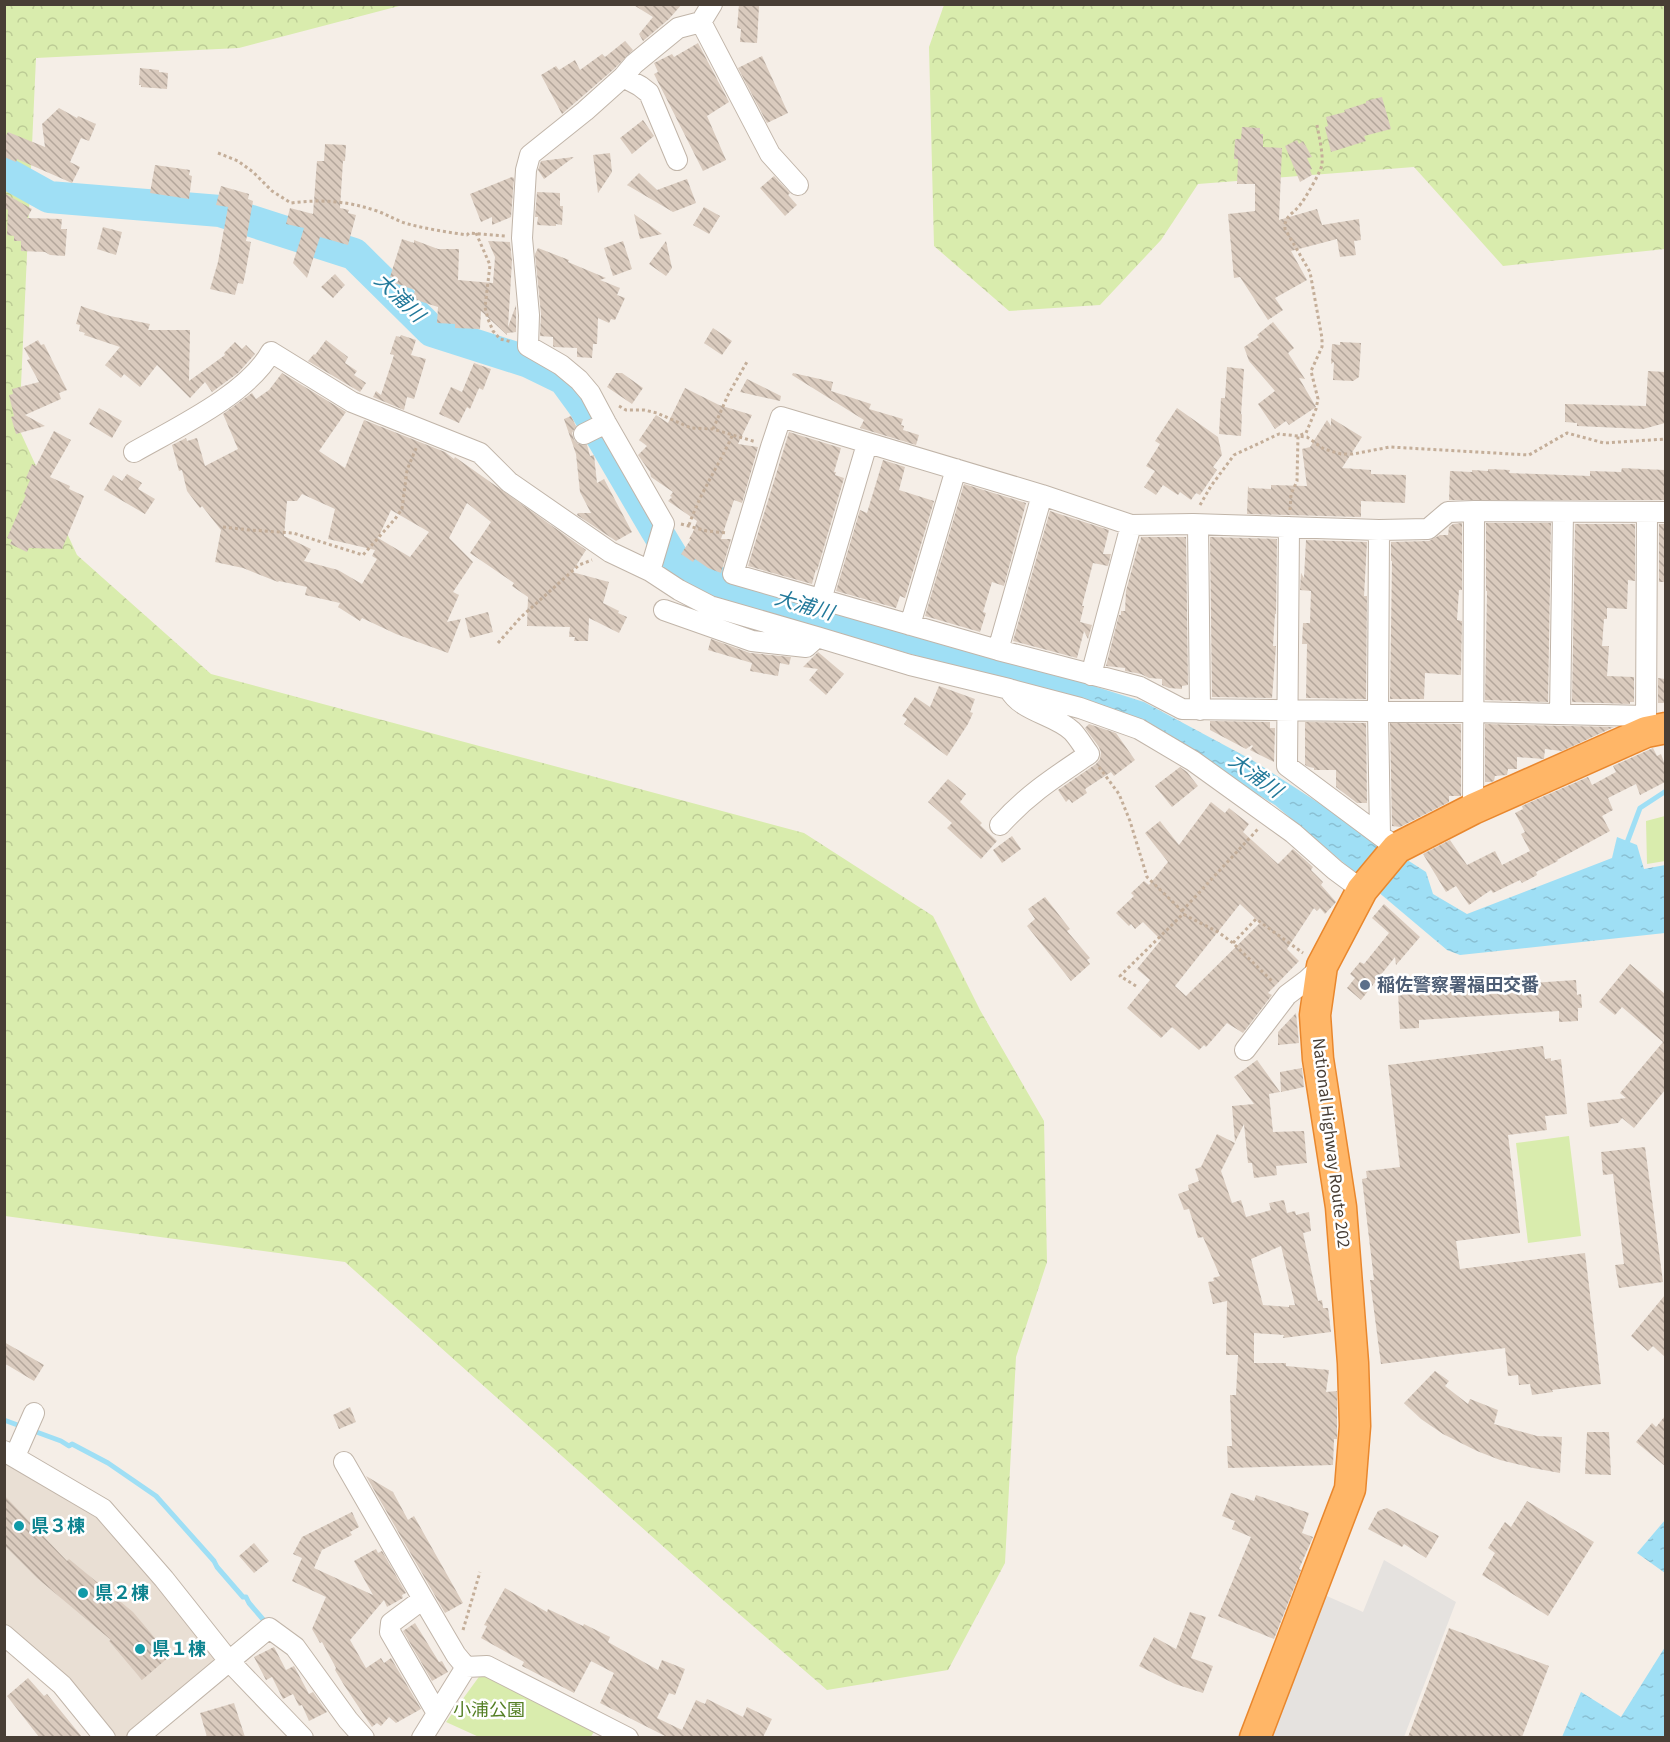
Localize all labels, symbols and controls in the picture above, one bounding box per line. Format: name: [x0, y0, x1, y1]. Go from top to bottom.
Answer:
water label: 大浦川: [368, 267, 432, 330]
water label: 大浦川: [771, 584, 839, 628]
water label: 大浦川: [1223, 747, 1289, 806]
place label: 稲佐警察署福田交番: [1377, 973, 1539, 998]
marker: 稲佐警察署福田交番: [1358, 978, 1372, 992]
street label: National Highway Route 202: [1306, 1036, 1356, 1250]
place label: 県３棟: [31, 1514, 85, 1539]
marker: 県３棟: [12, 1519, 26, 1533]
place label: 県２棟: [95, 1581, 149, 1606]
marker: 県２棟: [76, 1586, 90, 1600]
place label: 県１棟: [152, 1637, 206, 1662]
marker: 県１棟: [133, 1642, 147, 1656]
park label: 小浦公園: [453, 1698, 525, 1723]

